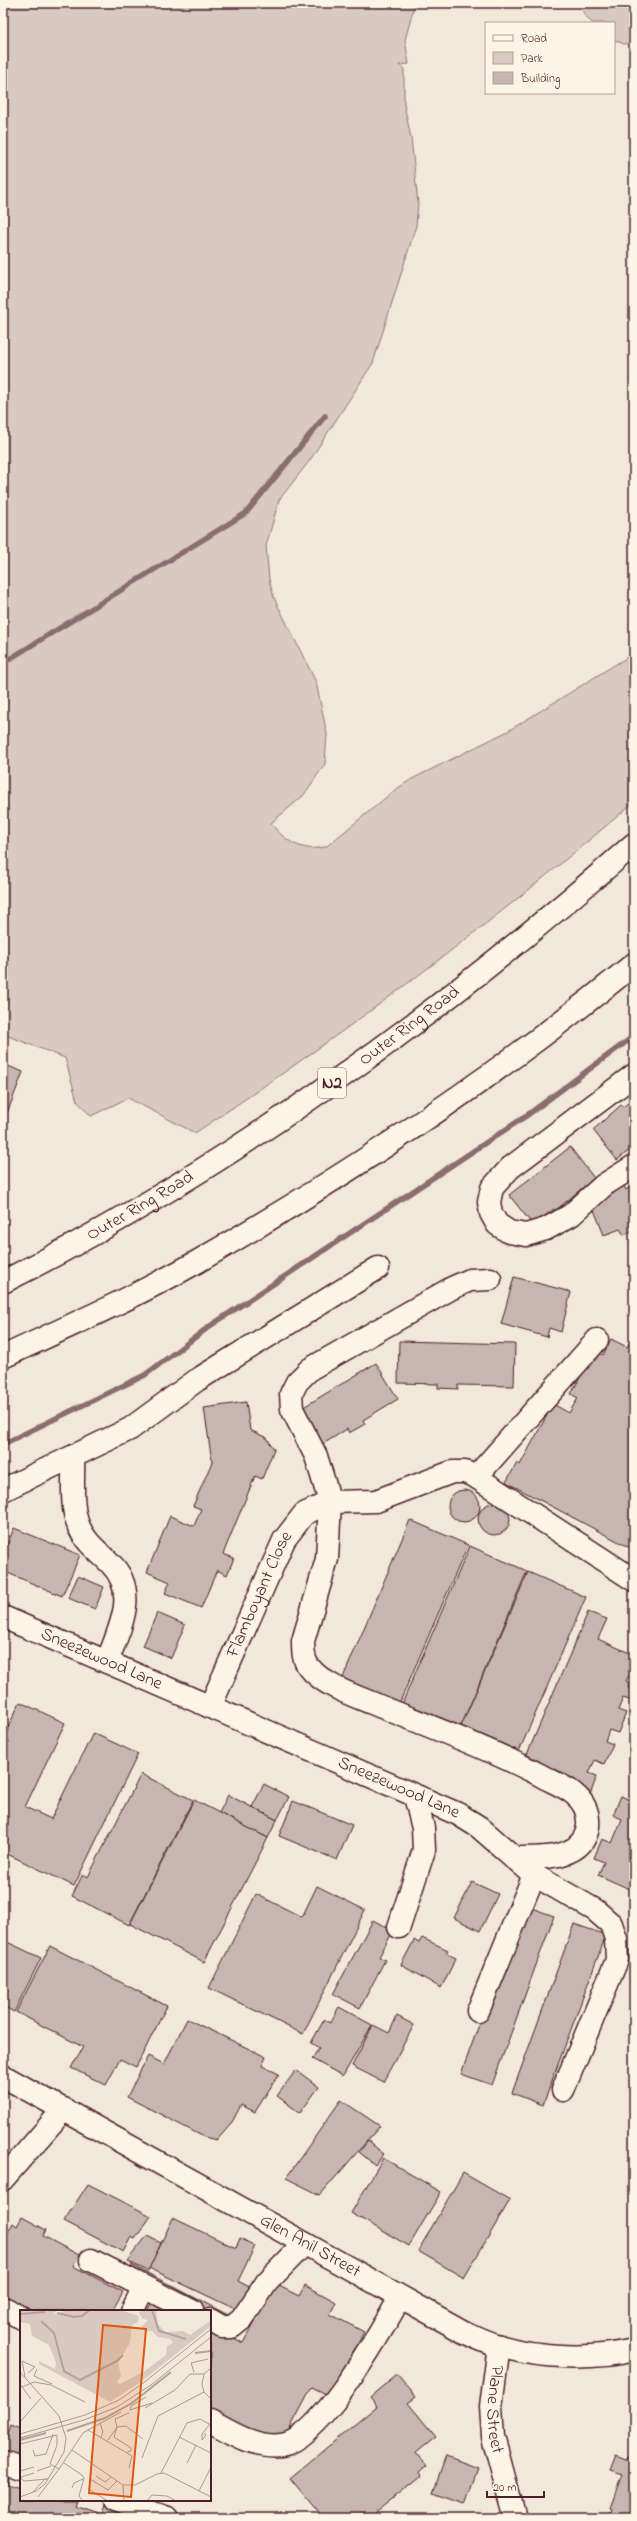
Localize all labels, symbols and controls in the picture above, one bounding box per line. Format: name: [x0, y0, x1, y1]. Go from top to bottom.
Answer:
legend: [485, 22, 615, 94]
text: Road: [521, 30, 547, 48]
text: Park: [521, 50, 543, 68]
text: Building: [520, 70, 560, 89]
street label: Outer Ring Road: [354, 980, 466, 1073]
road number: N2: [318, 1068, 346, 1098]
street label: Outer Ring Road: [82, 1165, 199, 1248]
street label: Flamboyant Close: [220, 1525, 300, 1663]
street label: Sneezewood Lane: [36, 1622, 167, 1698]
street label: Sneezewood Lane: [333, 1750, 464, 1826]
street label: Glen Anil Street: [255, 2208, 365, 2285]
inset map: [20, 2310, 211, 2501]
street label: Plane Street: [478, 2364, 510, 2457]
scale bar: [487, 2473, 544, 2499]
text: 20 m: [493, 2479, 516, 2497]

